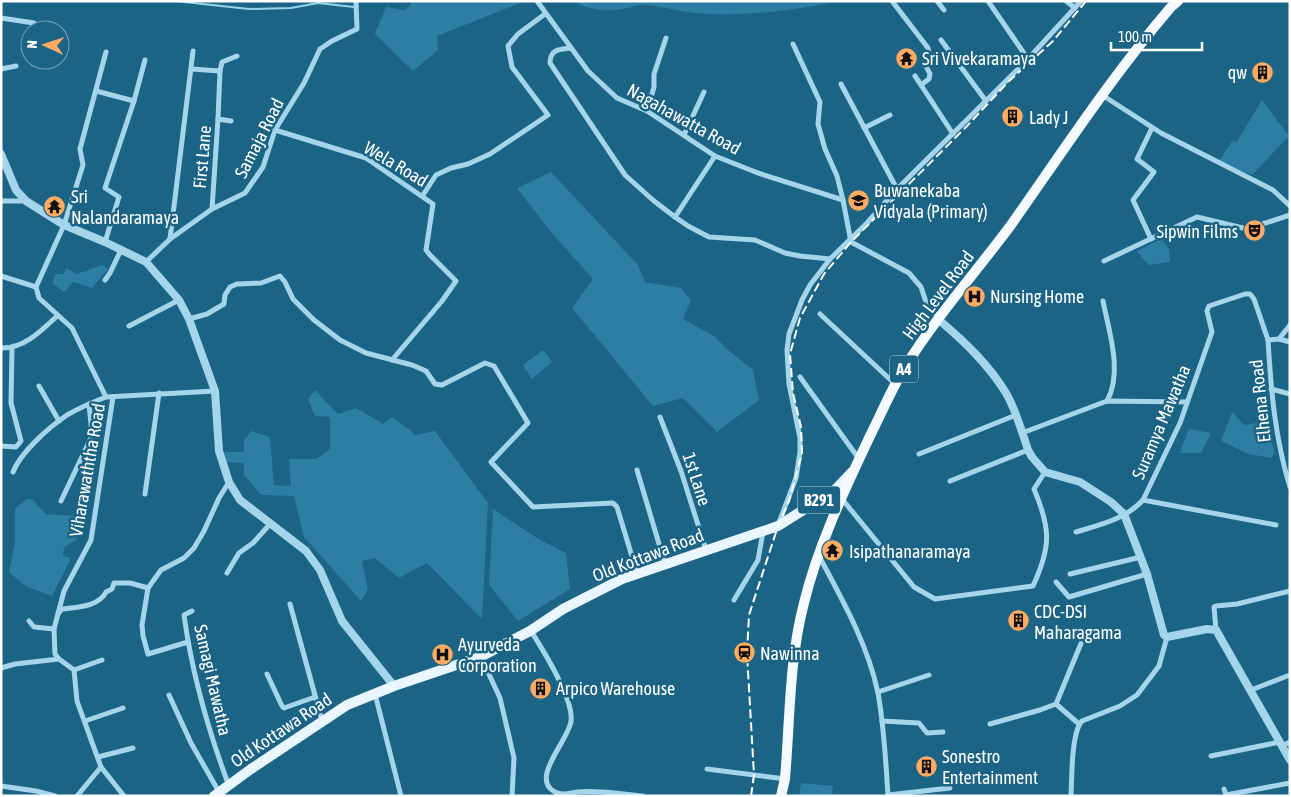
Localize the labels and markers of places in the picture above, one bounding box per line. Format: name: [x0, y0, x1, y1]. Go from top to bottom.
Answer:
temple icon: Sri Vivekaramaya: [894, 46, 918, 70]
place label: Sri Vivekaramaya: [922, 48, 1036, 69]
building icon: qw: [1251, 60, 1275, 84]
place label: qw: [1228, 62, 1247, 83]
building icon: Lady J: [1001, 105, 1025, 129]
place label: Lady J: [1029, 107, 1069, 128]
place label: Buwanekaba Vidyala (Primary): [874, 180, 988, 222]
place label: Sri Nalandaramaya: [71, 186, 179, 228]
school or university icon: Buwanekaba Vidyala (Primary): [846, 188, 870, 212]
temple icon: Sri Nalandaramaya: [43, 194, 67, 218]
theatre icon: Sipwin Films: [1242, 219, 1266, 243]
place label: Sipwin Films: [1156, 221, 1238, 242]
hospital icon: Nursing Home: [962, 284, 986, 308]
place label: Nursing Home: [990, 286, 1084, 307]
temple icon: Isipathanaramaya: [821, 539, 845, 563]
place label: Isipathanaramaya: [849, 541, 971, 562]
place label: CDC-DSI Maharagama: [1034, 601, 1122, 643]
building icon: CDC-DSI Maharagama: [1006, 609, 1030, 633]
place label: Ayurveda Corporation: [458, 634, 537, 676]
station icon: Nawinna: [732, 641, 756, 665]
hospital icon: Ayurveda Corporation: [430, 642, 454, 666]
place label: Nawinna: [760, 643, 820, 664]
building icon: Arpico Warehouse: [528, 676, 552, 700]
place label: Arpico Warehouse: [556, 678, 675, 699]
place label: Sonestro Entertainment: [942, 746, 1038, 788]
building icon: Sonestro Entertainment: [914, 754, 938, 778]

